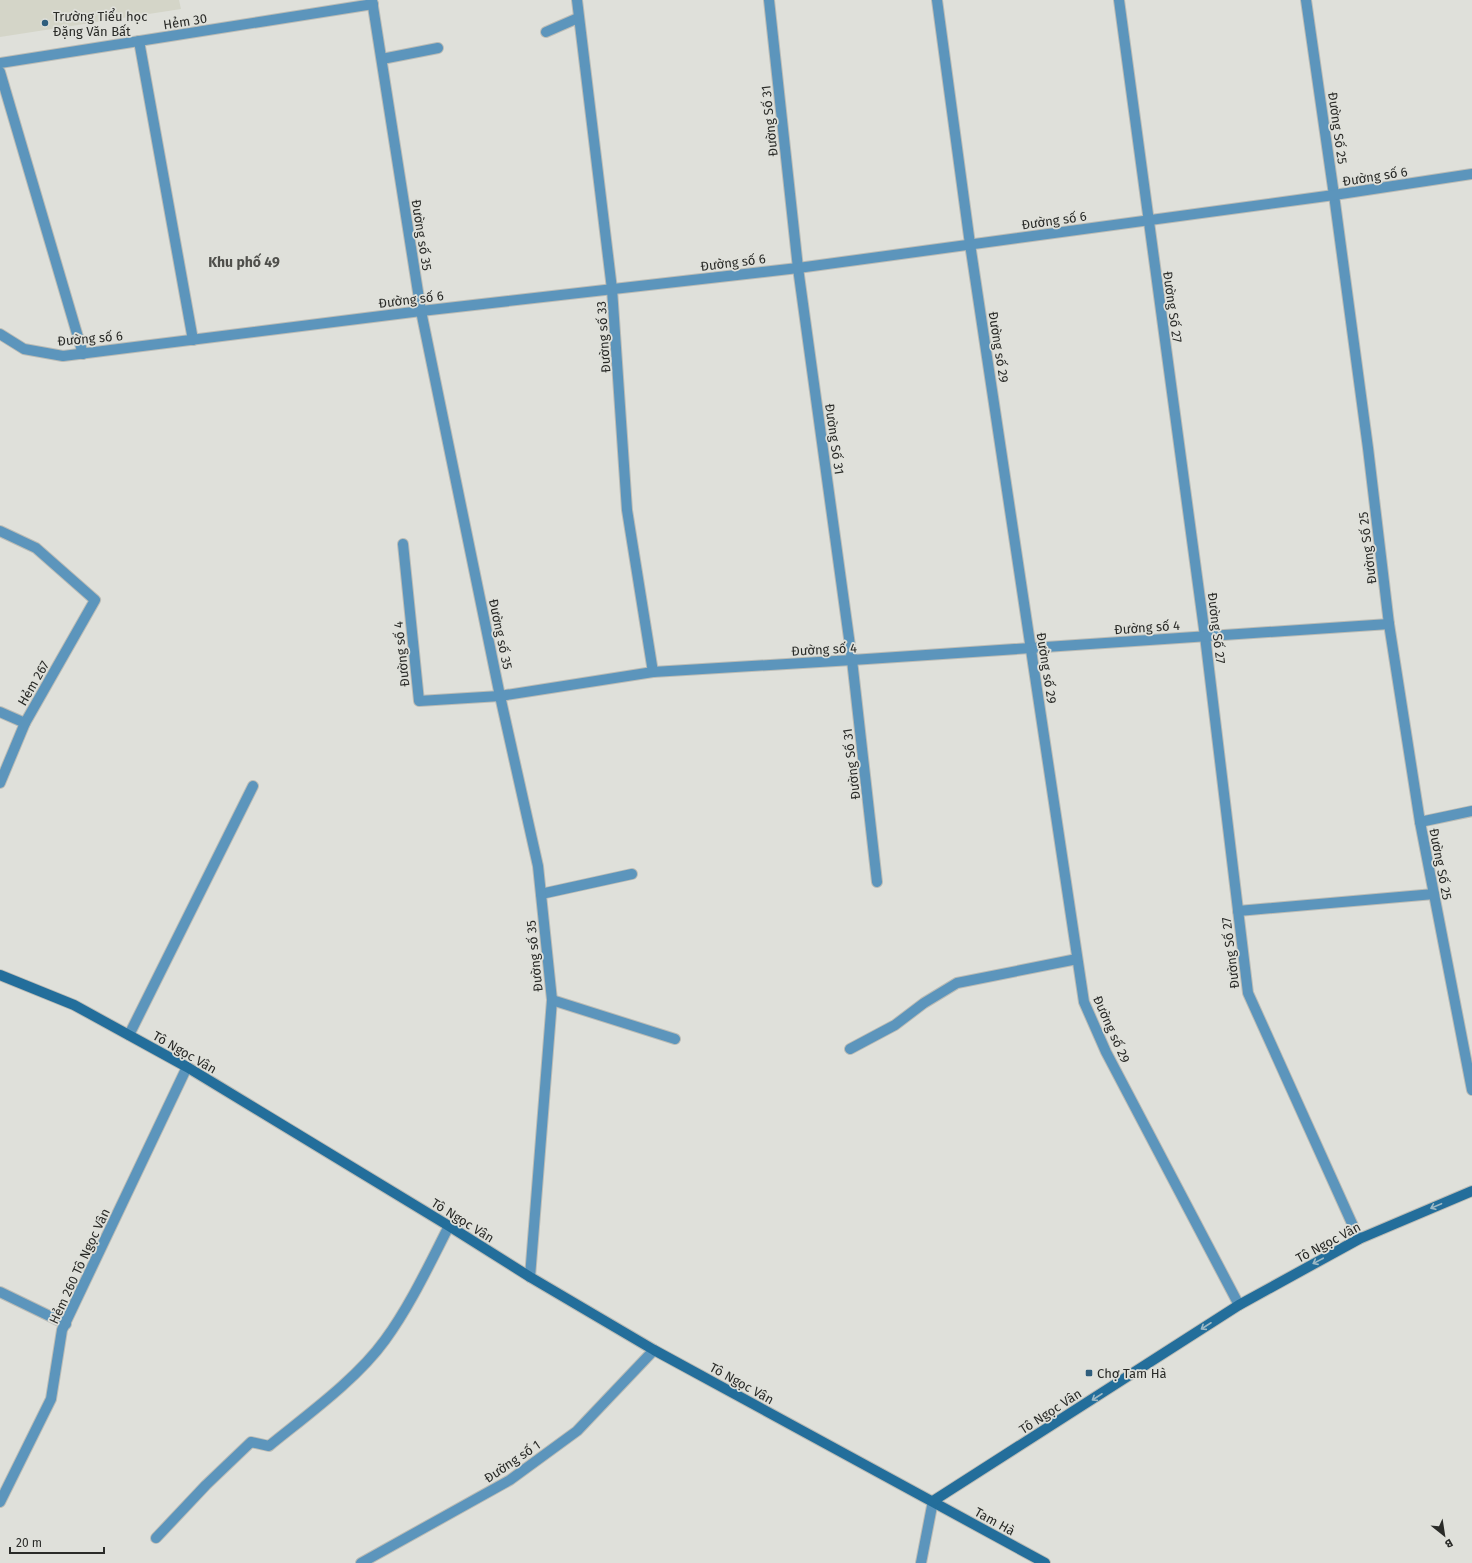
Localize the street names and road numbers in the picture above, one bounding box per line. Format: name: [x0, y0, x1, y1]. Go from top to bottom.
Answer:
street label: Hẻm 30: [162, 11, 208, 32]
street label: Đường Số 31: [758, 85, 781, 157]
street label: Đường Số 25: [1325, 91, 1350, 165]
street label: Đường số 6: [1341, 164, 1409, 189]
street label: Đường số 35: [408, 198, 435, 272]
street label: Đường số 6: [1021, 208, 1088, 232]
street label: Đường số 6: [700, 251, 767, 274]
street label: Đường Số 27: [1160, 270, 1185, 344]
street label: Đường số 6: [378, 288, 445, 311]
street label: Đường số 33: [594, 301, 613, 373]
street label: Đường số 29: [985, 310, 1012, 384]
street label: Đường số 6: [57, 328, 123, 349]
street label: Đường Số 31: [822, 403, 847, 476]
street label: Đường Số 25: [1356, 511, 1379, 585]
street label: Đường Số 27: [1205, 591, 1228, 665]
street label: Đường số 35: [486, 597, 515, 671]
street label: Đường số 4: [1114, 618, 1180, 637]
street label: Đường số 4: [391, 620, 412, 687]
street label: Đường số 29: [1033, 631, 1060, 705]
street label: Đường số 4: [791, 640, 857, 659]
street label: Hẻm 267: [15, 658, 52, 708]
street label: Đường Số 31: [840, 728, 863, 800]
street label: Đường Số 25: [1426, 827, 1455, 901]
street label: Đường Số 27: [1219, 916, 1242, 990]
street label: Đường số 35: [523, 919, 546, 992]
street label: Đường số 29: [1090, 993, 1133, 1065]
street label: Tô Ngọc Vân: [150, 1028, 219, 1077]
street label: Tô Ngọc Vân: [429, 1195, 497, 1246]
street label: Hẻm 260 Tô Ngọc Vân: [46, 1206, 113, 1326]
street label: Tô Ngọc Vân: [1293, 1219, 1363, 1266]
street label: Tô Ngọc Vân: [707, 1360, 776, 1407]
street label: Tô Ngọc Vân: [1016, 1386, 1084, 1437]
street label: Đường số 1: [481, 1437, 543, 1486]
street label: Tam Hà: [972, 1504, 1017, 1539]

